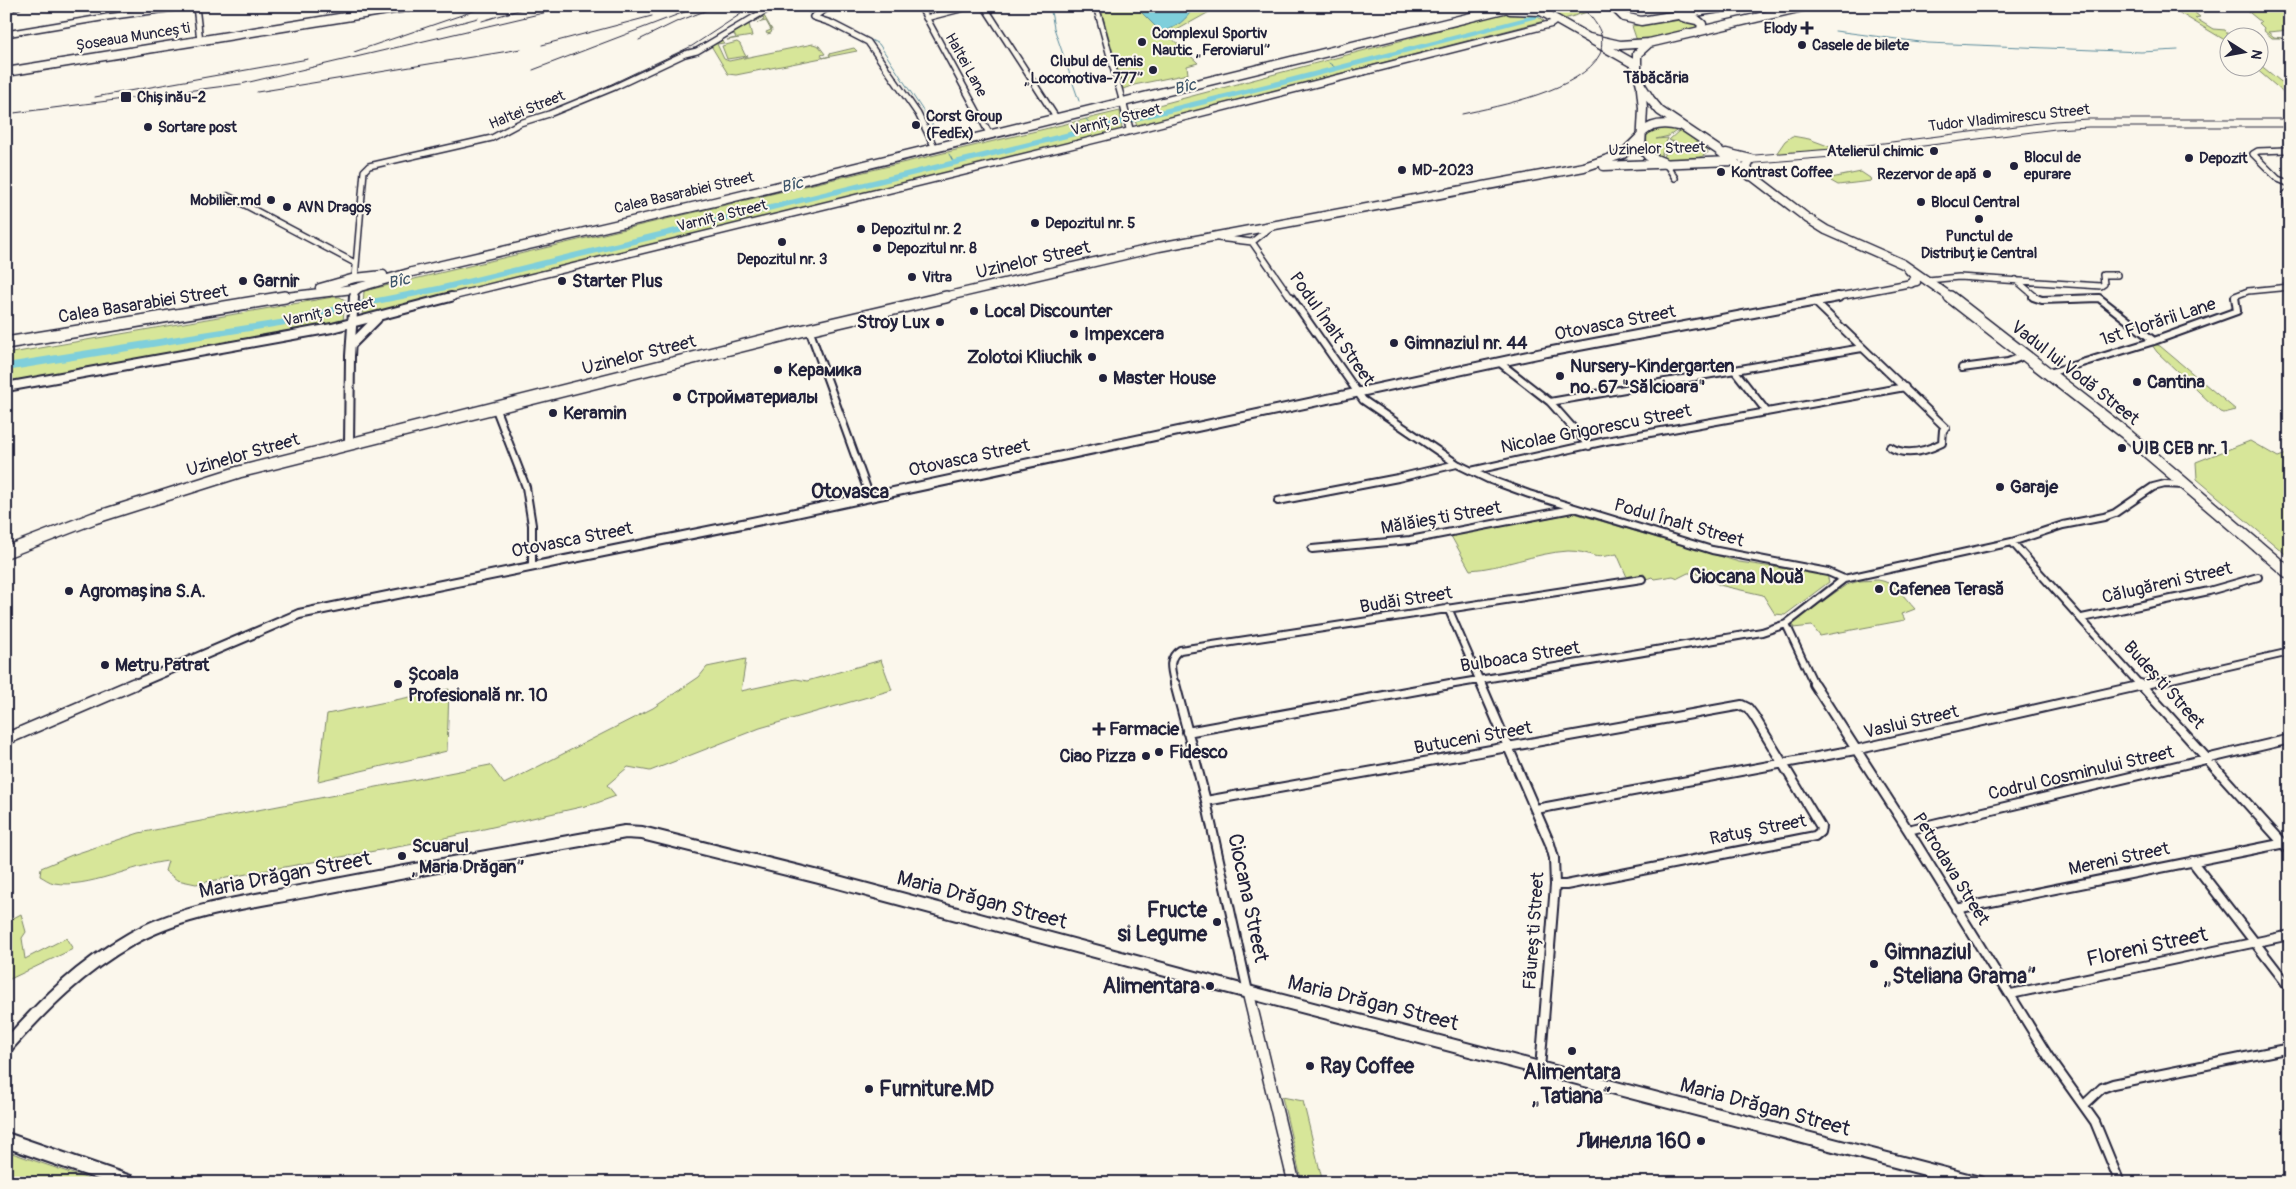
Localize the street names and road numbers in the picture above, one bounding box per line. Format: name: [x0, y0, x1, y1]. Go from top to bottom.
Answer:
street label: Șoseaua Muncești: [75, 19, 192, 55]
street label: Haltei Lane: [941, 30, 992, 101]
street label: Haltei Street: [486, 86, 569, 134]
street label: Varnița Street: [1069, 99, 1164, 140]
street label: Tudor Vladimirescu Street: [1927, 100, 2092, 136]
street label: Uzinelor Street: [1608, 138, 1707, 160]
street label: Calea Basarabiei Street: [612, 167, 757, 218]
street label: Varnița Street: [675, 195, 770, 236]
street label: Uzinelor Street: [974, 236, 1093, 284]
street label: Podul Înalt Street: [1284, 268, 1380, 391]
street label: Calea Basarabiei Street: [56, 279, 230, 329]
street label: 1st Florării Lane: [2097, 292, 2219, 352]
street label: Varnița Street: [282, 293, 377, 331]
street label: Otovasca Street: [1552, 300, 1678, 346]
street label: Vadul lui Vodă Street: [2006, 316, 2145, 431]
street label: Uzinelor Street: [580, 330, 699, 380]
street label: Nicolae Grigorescu Street: [1499, 399, 1694, 459]
street label: Uzinelor Street: [184, 428, 303, 482]
street label: Otovasca Street: [906, 434, 1032, 482]
street label: Podul Înalt Street: [1611, 493, 1747, 553]
street label: Mălăiești Street: [1379, 496, 1504, 540]
street label: Otovasca Street: [509, 517, 635, 563]
street label: Călugăreni Street: [2100, 557, 2235, 609]
street label: Budăi Street: [1358, 581, 1455, 619]
street label: Bulboaca Street: [1459, 636, 1582, 678]
street label: Budești Street: [2118, 636, 2210, 735]
street label: Vaslui Street: [1861, 700, 1961, 744]
street label: Butuceni Street: [1412, 716, 1534, 760]
street label: Codrul Cosminului Street: [1986, 740, 2177, 806]
street label: Ratuș Street: [1708, 809, 1809, 851]
street label: Petrodava Street: [1907, 809, 1995, 930]
street label: Ciocana Street: [1221, 831, 1275, 965]
street label: Mereni Street: [2066, 837, 2172, 881]
street label: Maria Drăgan Street: [197, 845, 374, 905]
street label: Maria Drăgan Street: [894, 864, 1071, 936]
street label: Făurești Street: [1518, 871, 1550, 991]
street label: Floreni Street: [2084, 921, 2211, 973]
street label: Maria Drăgan Street: [1285, 969, 1462, 1037]
street label: Maria Drăgan Street: [1677, 1071, 1854, 1143]

